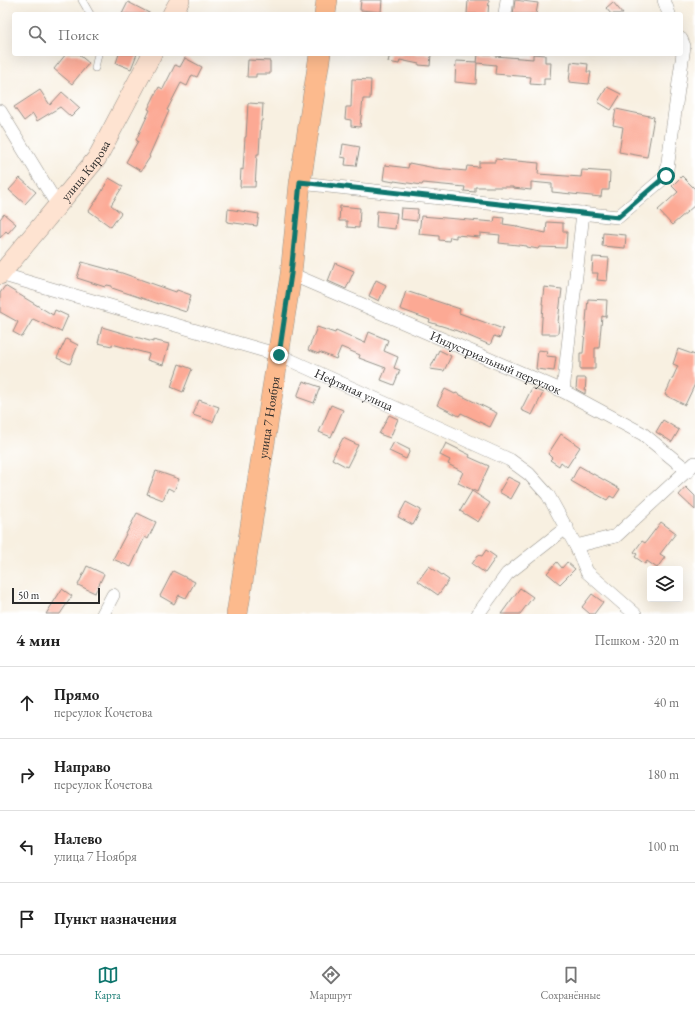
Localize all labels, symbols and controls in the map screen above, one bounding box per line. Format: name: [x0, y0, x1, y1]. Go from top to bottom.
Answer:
search box: [12, 12, 683, 56]
icon: search: [26, 23, 48, 45]
text: Поиск: [58, 25, 99, 44]
street label: улица Кирова: [57, 136, 114, 204]
route start: [657, 167, 675, 185]
street label: Индустриальный переулок: [428, 326, 565, 398]
route end: [270, 346, 288, 364]
street label: Нефтяная улица: [312, 364, 397, 415]
street label: улица 7 Ноября: [253, 375, 283, 460]
map controls: [647, 566, 683, 602]
button: layers: [647, 566, 683, 602]
scale bar: [12, 586, 100, 605]
text: 50 m: [18, 588, 39, 602]
text: 4 мин: [16, 629, 60, 651]
text: Пешком · 320 m: [595, 632, 679, 649]
text: Прямо: [54, 685, 99, 704]
icon: ahead: [16, 692, 38, 714]
text: 40 m: [654, 694, 679, 711]
text: переулок Кочетова: [54, 704, 152, 721]
text: Направо: [54, 757, 111, 776]
icon: right: [16, 764, 38, 786]
text: 180 m: [648, 766, 679, 783]
text: переулок Кочетова: [54, 776, 152, 793]
text: Налево: [54, 829, 102, 848]
icon: left: [16, 836, 38, 858]
text: 100 m: [648, 838, 679, 855]
text: улица 7 Ноября: [54, 848, 137, 865]
icon: arrive: [16, 908, 38, 930]
text: Пункт назначения: [54, 909, 177, 928]
tab: Карта: [94, 964, 121, 1002]
tab: Маршрут: [310, 964, 352, 1002]
tab: Сохранённые: [541, 964, 601, 1002]

